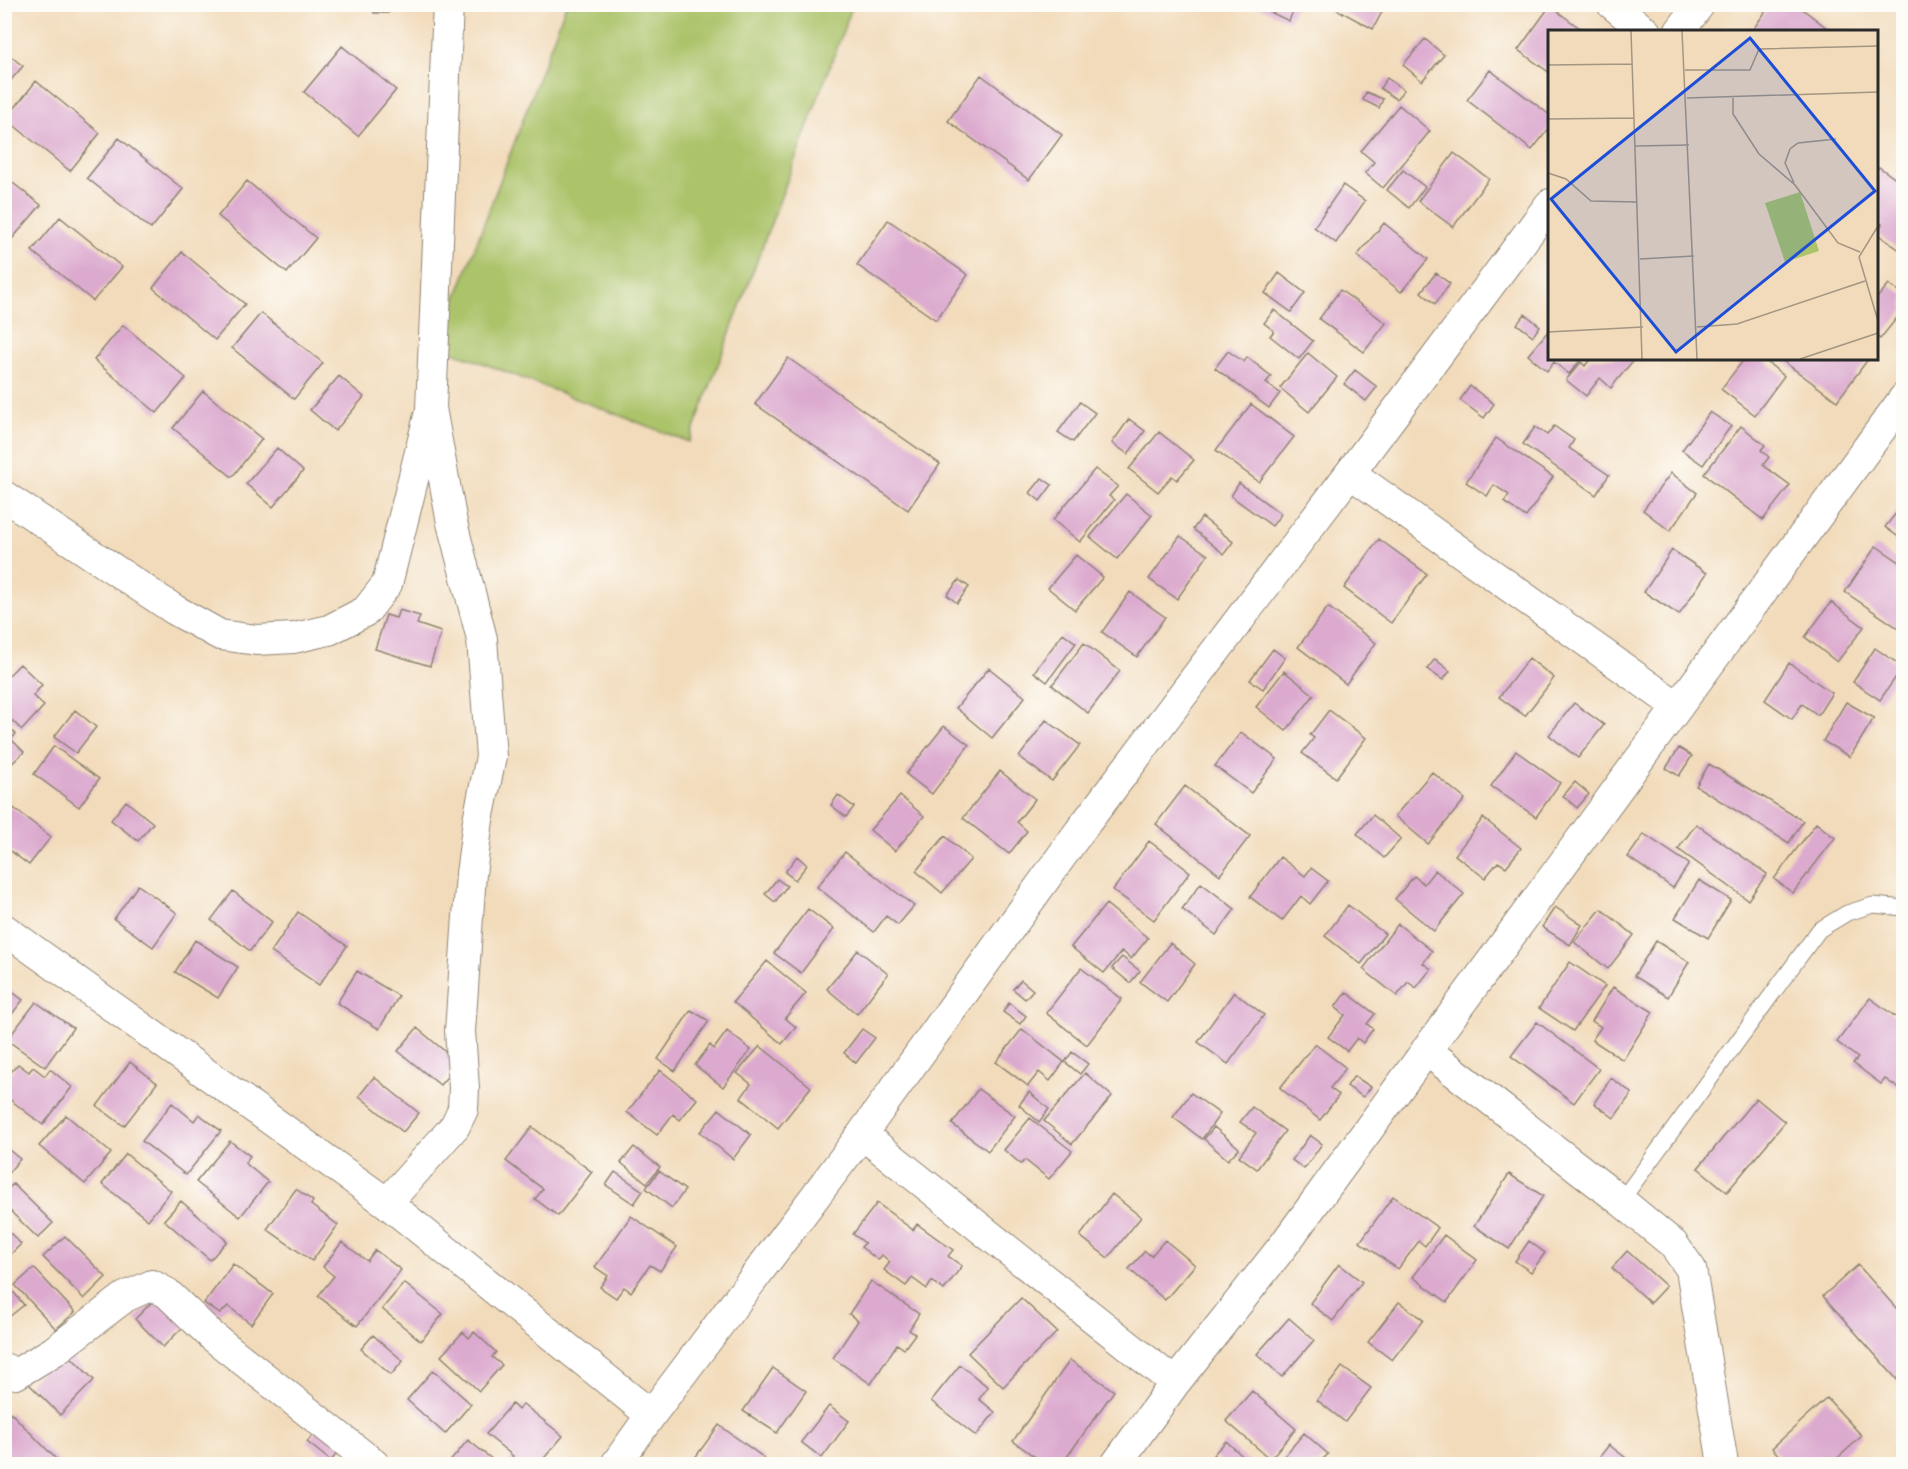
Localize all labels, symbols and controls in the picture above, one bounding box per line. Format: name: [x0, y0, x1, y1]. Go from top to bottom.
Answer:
inset map: [1548, 30, 1878, 360]

